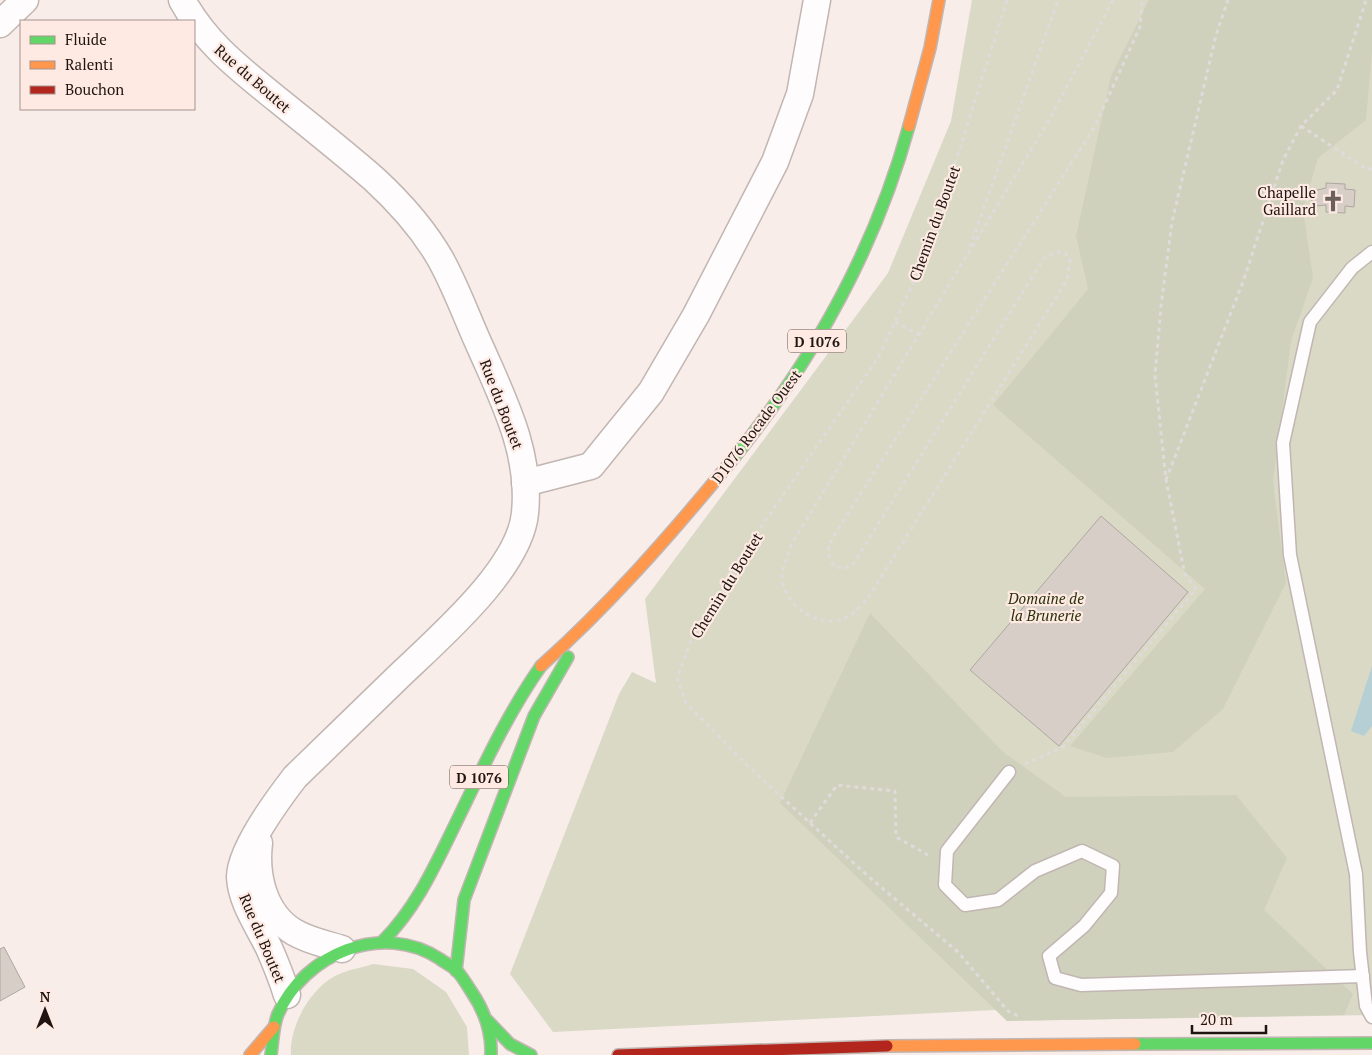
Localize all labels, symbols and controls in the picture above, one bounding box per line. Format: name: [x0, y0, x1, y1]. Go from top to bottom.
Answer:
legend: [20, 20, 195, 110]
text: Fluide: [65, 29, 107, 49]
street label: Rue du Boutet: [211, 39, 296, 117]
text: Ralenti: [65, 54, 113, 74]
text: Bouchon: [65, 79, 124, 99]
street label: Chemin du Boutet: [904, 162, 964, 283]
place label: Chapelle Gaillard: [1257, 182, 1316, 219]
church icon: Chapelle Gaillard: [1320, 188, 1346, 214]
road number: D 1076: [788, 330, 846, 352]
street label: Rue du Boutet: [476, 356, 528, 452]
street label: D1076 Rocade Ouest: [707, 365, 806, 487]
street label: Chemin du Boutet: [685, 528, 767, 642]
park label: Domaine de la Brunerie: [1007, 588, 1084, 625]
road number: D 1076: [450, 766, 508, 789]
street label: Rue du Boutet: [235, 890, 291, 986]
north arrow: [20, 985, 70, 1035]
text: N: [40, 987, 51, 1006]
scale bar: [1192, 1002, 1266, 1034]
text: 20 m: [1200, 1009, 1233, 1029]

